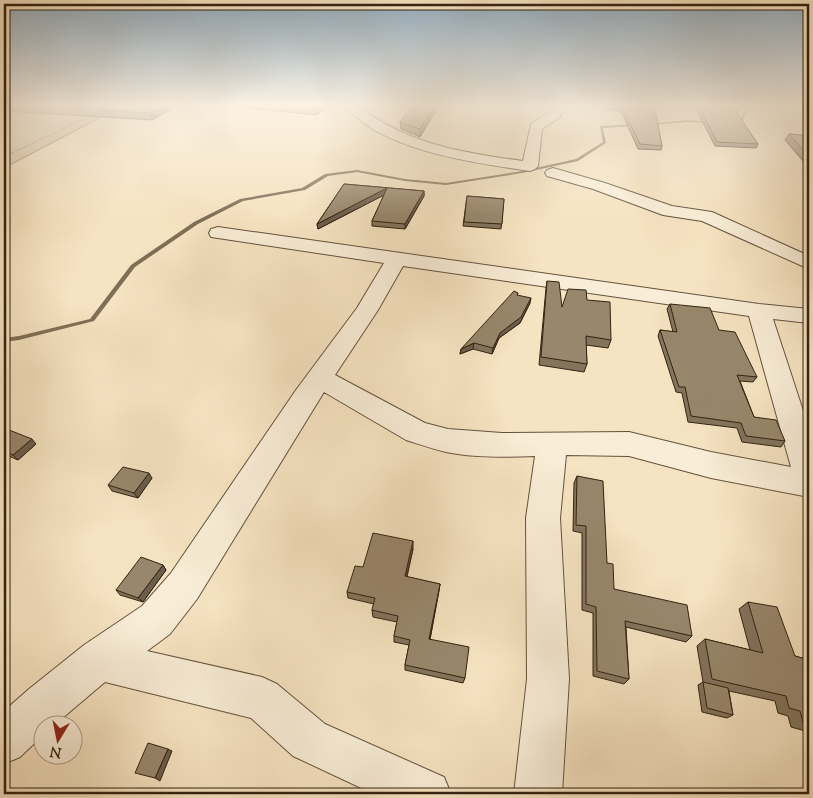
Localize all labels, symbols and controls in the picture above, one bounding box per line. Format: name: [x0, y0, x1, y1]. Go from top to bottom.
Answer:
north arrow: [32, 716, 82, 766]
text: N: [49, 740, 63, 762]

